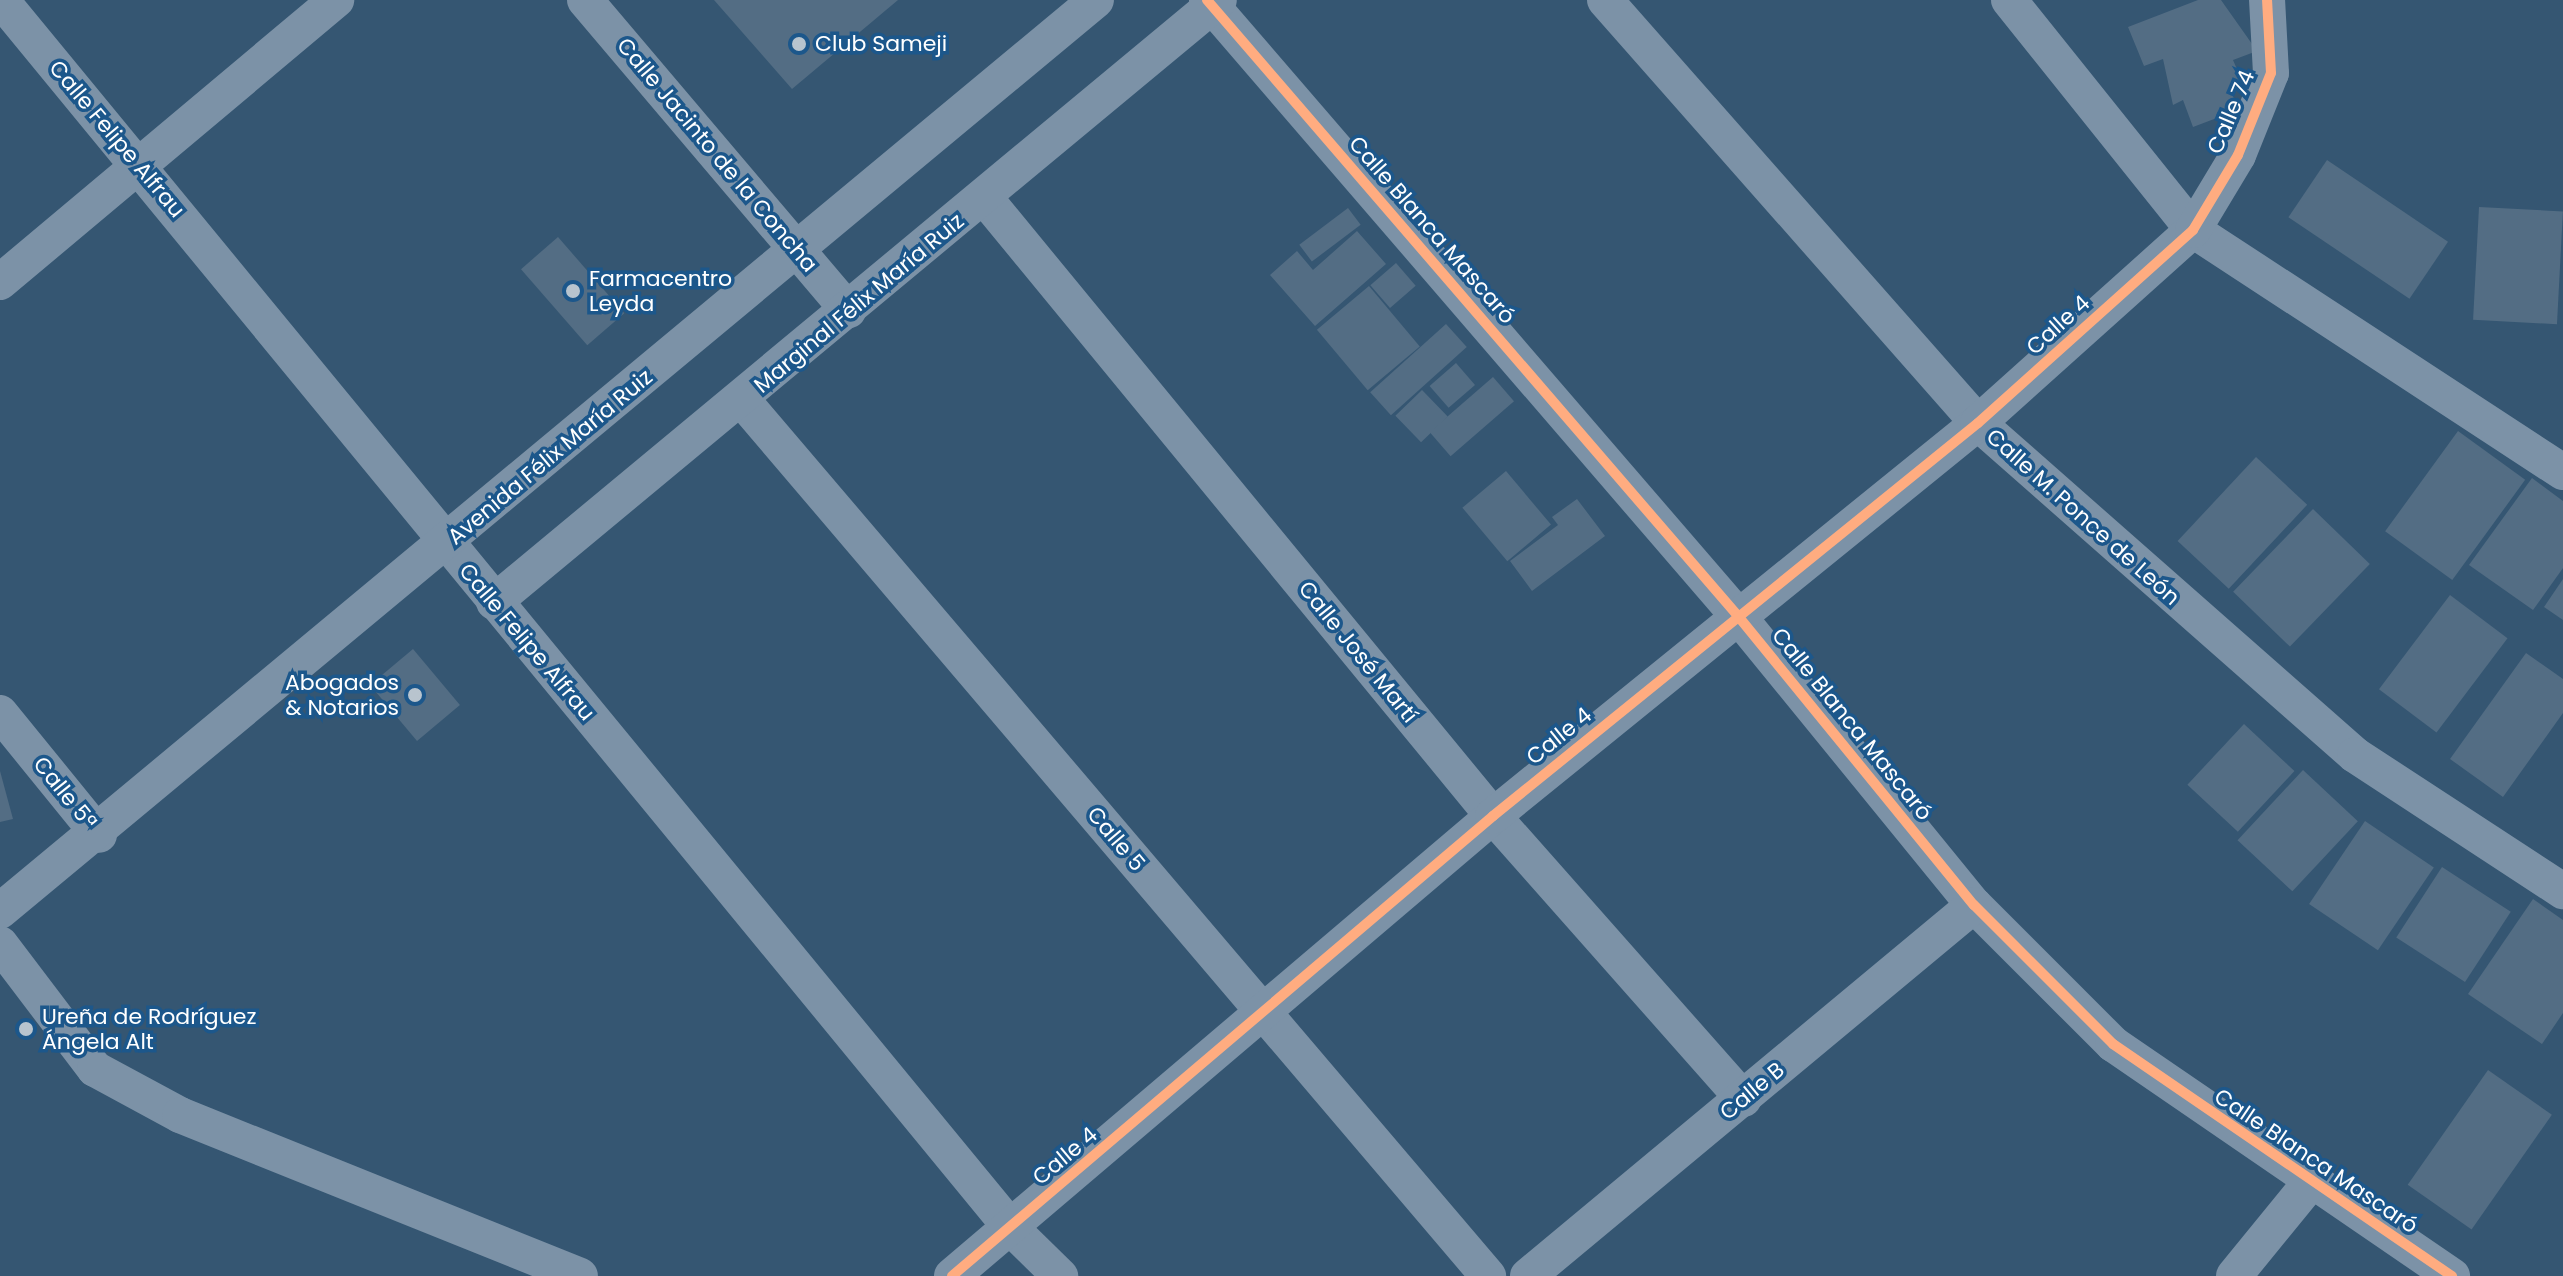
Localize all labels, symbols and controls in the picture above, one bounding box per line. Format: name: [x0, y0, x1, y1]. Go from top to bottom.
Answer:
place label: Club Sameji: [815, 31, 947, 57]
street label: Calle Jacinto de la Concha: [611, 33, 823, 277]
marker: Club Sameji: [790, 35, 808, 53]
street label: Calle Felipe Alfrau: [44, 55, 190, 223]
street label: Calle 74: [2202, 66, 2260, 158]
street label: Calle Blanca Mascaró: [1343, 131, 1521, 329]
street label: Marginal Félix María Ruiz: [749, 208, 969, 398]
place label: Farmacentro Leyda: [589, 265, 732, 316]
marker: Farmacentro Leyda: [564, 282, 582, 300]
street label: Calle 4: [2021, 290, 2095, 360]
street label: Avenida Félix María Ruiz: [442, 364, 658, 550]
street label: Calle M. Ponce de León: [1981, 423, 2185, 611]
street label: Calle Felipe Alfrau: [454, 558, 600, 726]
street label: Calle José Martí: [1293, 576, 1423, 728]
street label: Calle Blanca Mascaró: [1766, 622, 1938, 826]
place label: Abogados & Notarios: [285, 669, 399, 720]
marker: Abogados & Notarios: [406, 686, 424, 704]
street label: Calle 4: [1521, 702, 1597, 770]
street label: Calle 5ª: [28, 751, 102, 835]
street label: Calle 5: [1081, 801, 1151, 877]
place label: Ureña de Rodríguez Ángela Alt: [42, 1003, 256, 1054]
marker: Ureña de Rodríguez Ángela Alt: [17, 1020, 35, 1038]
street label: Calle B: [1715, 1057, 1789, 1125]
street label: Calle Blanca Mascaró: [2209, 1083, 2423, 1239]
street label: Calle 4: [1027, 1121, 1103, 1191]

